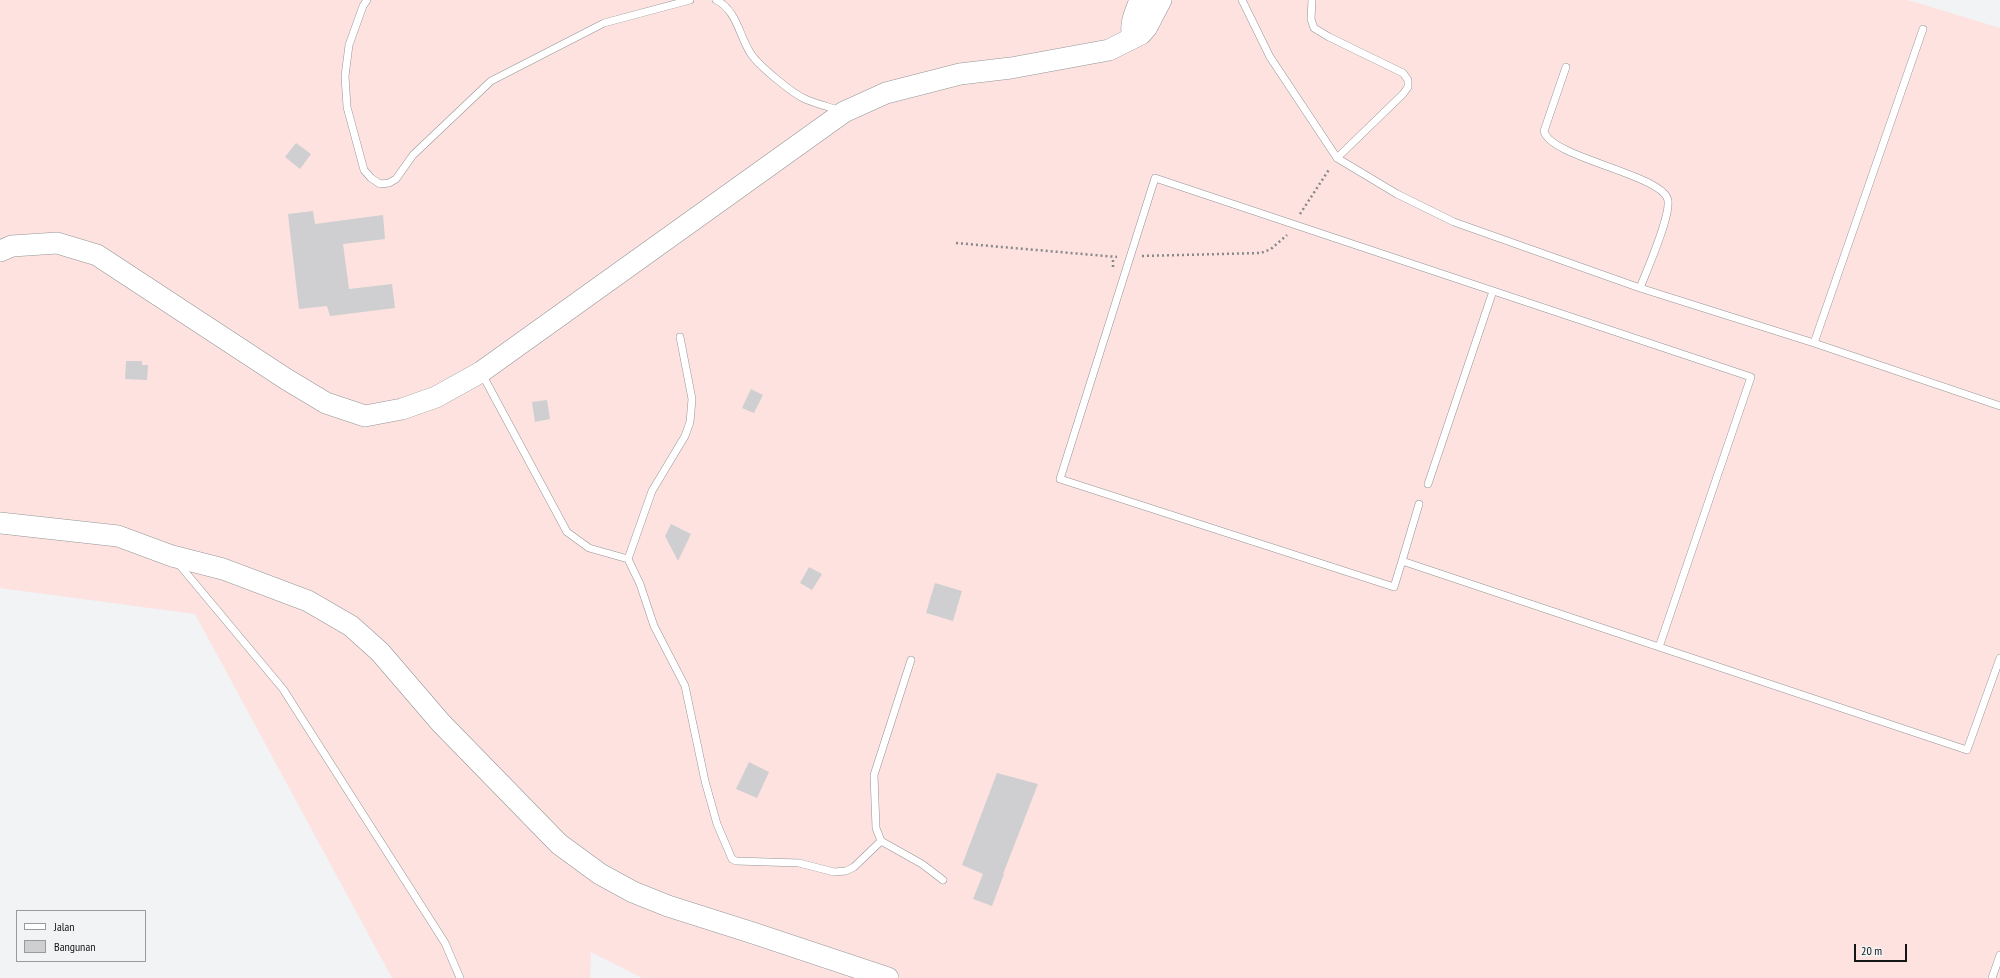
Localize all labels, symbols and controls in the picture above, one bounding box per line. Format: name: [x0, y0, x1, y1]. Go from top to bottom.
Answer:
legend: [16, 910, 146, 962]
text: Jalan: [54, 919, 75, 934]
scale bar: [1856, 936, 1909, 962]
text: Bangunan: [54, 939, 95, 954]
text: 20 m: [1861, 943, 1882, 958]

